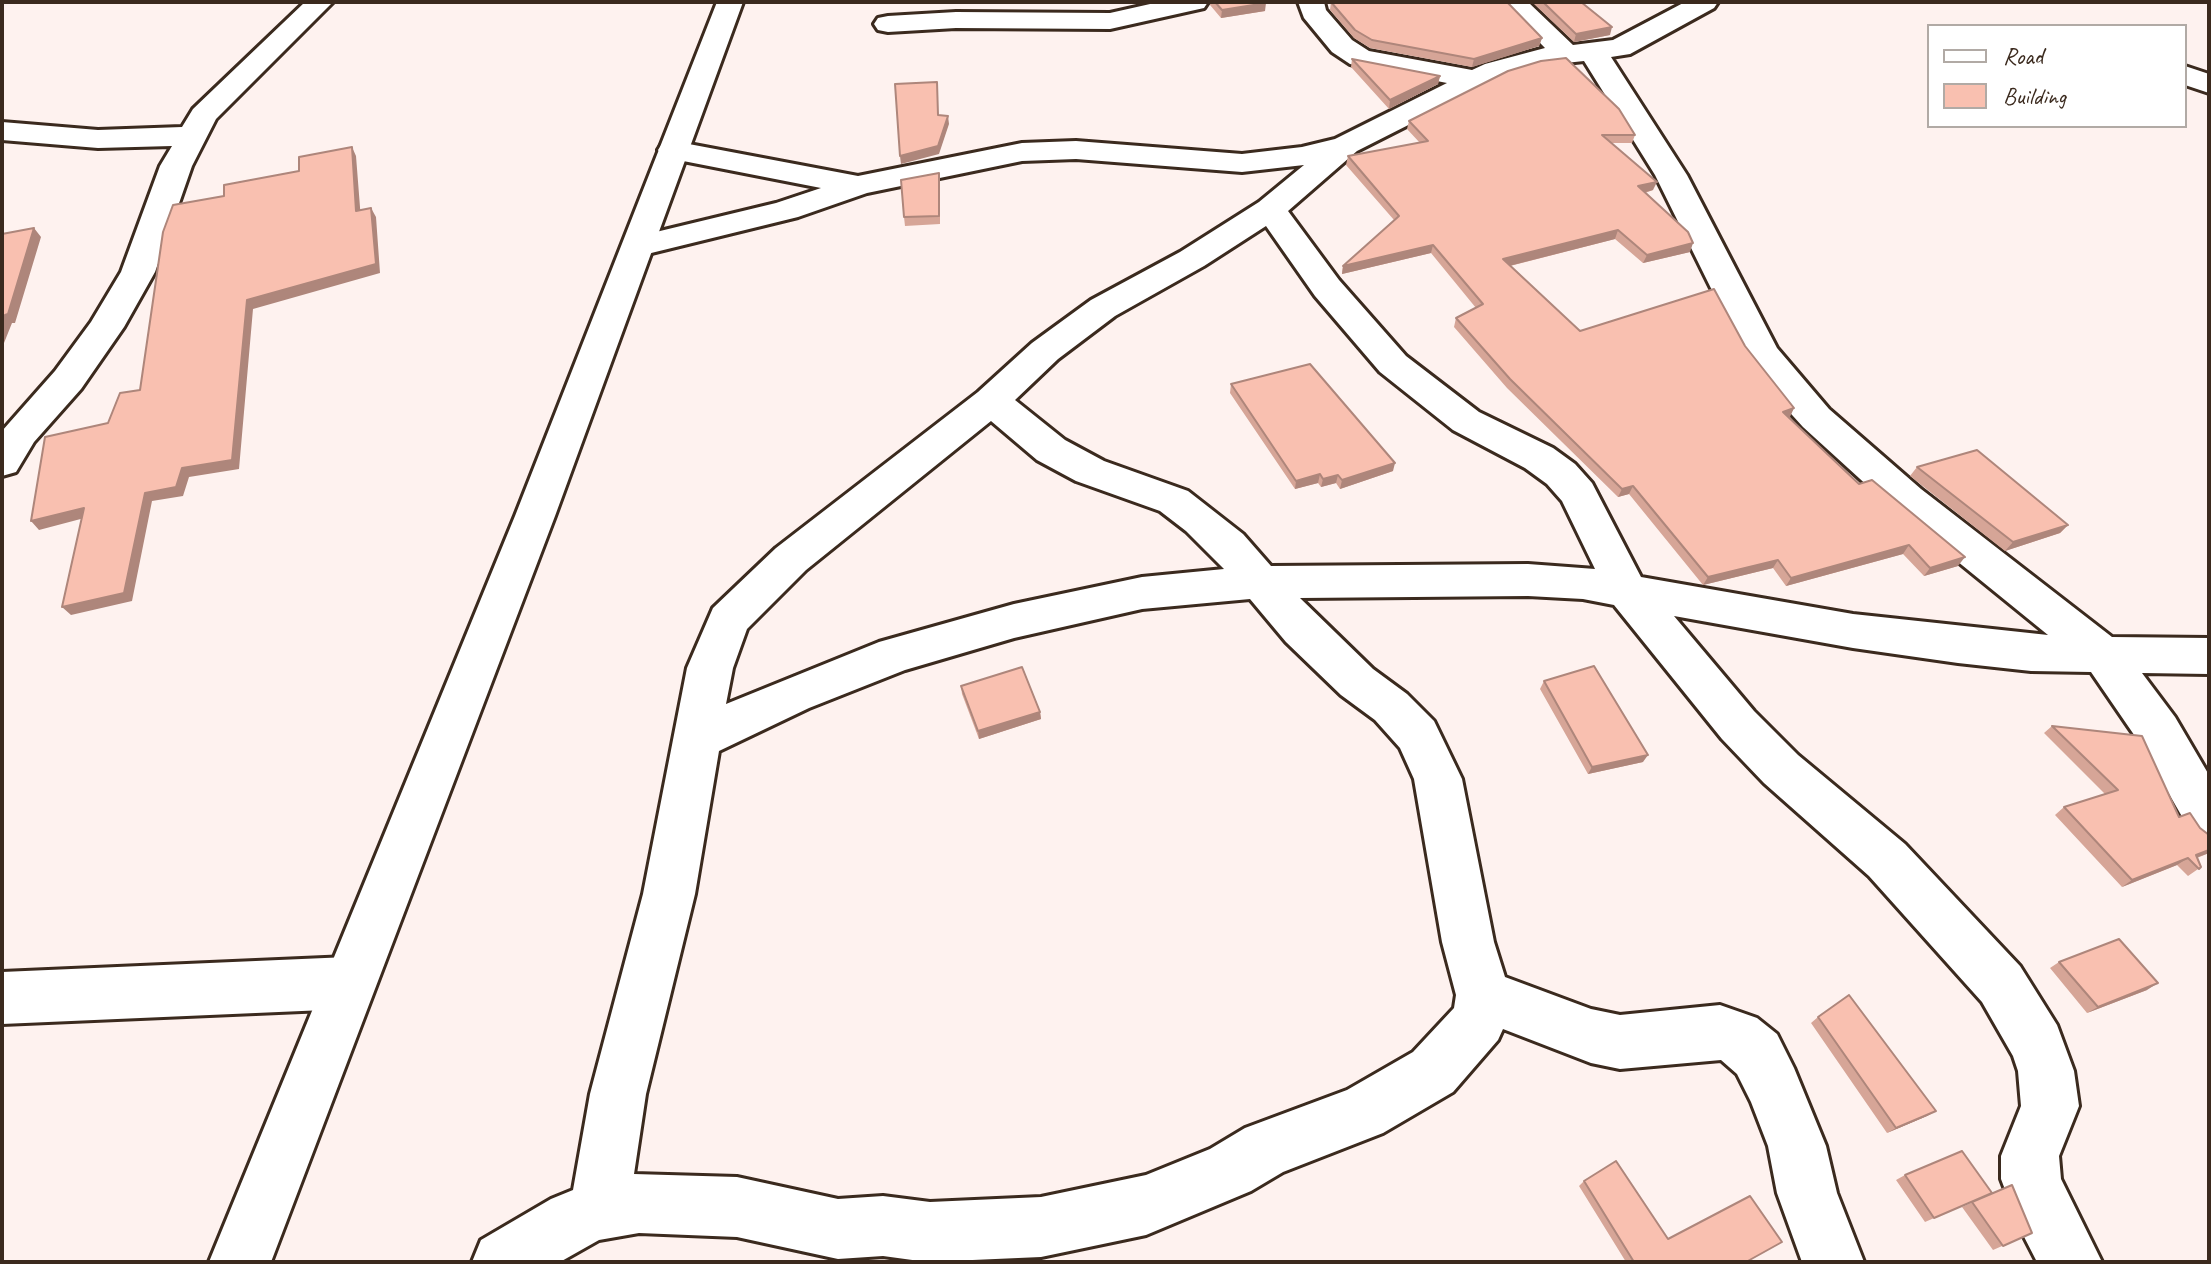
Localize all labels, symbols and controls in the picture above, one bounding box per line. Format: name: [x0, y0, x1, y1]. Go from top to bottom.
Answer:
legend: [1927, 24, 2187, 128]
text: Road: [2003, 41, 2043, 71]
text: Building: [2003, 81, 2066, 111]

